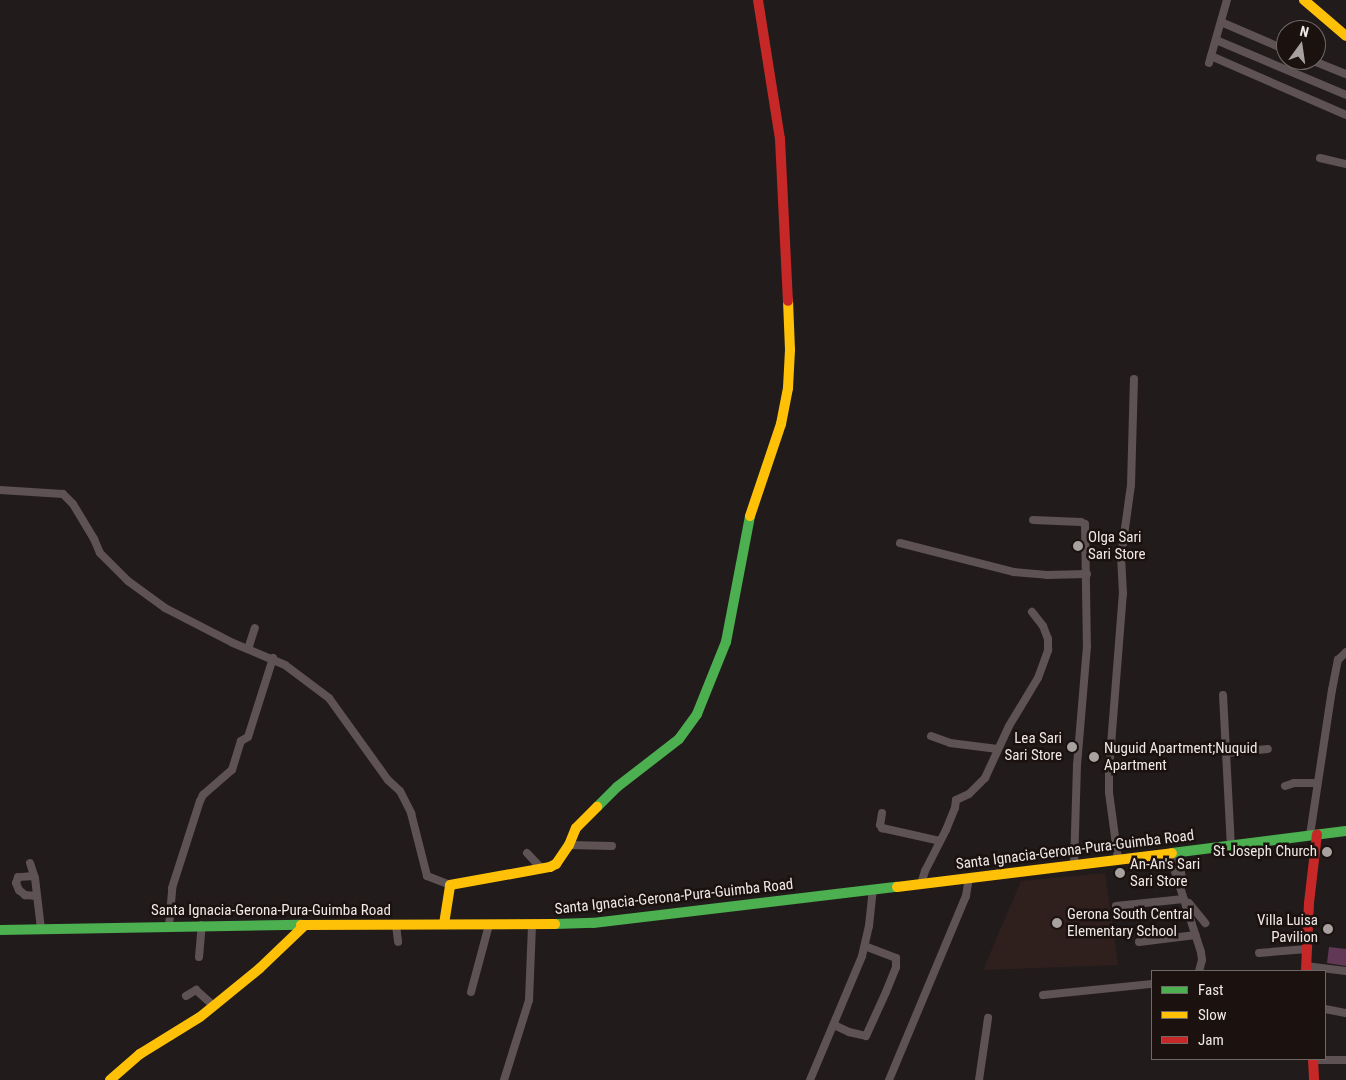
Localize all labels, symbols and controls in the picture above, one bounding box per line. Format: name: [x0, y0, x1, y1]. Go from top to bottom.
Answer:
north arrow: [1276, 20, 1326, 70]
text: N: [1298, 23, 1310, 40]
place label: Olga Sari Sari Store: [1088, 528, 1145, 563]
marker: Olga Sari Sari Store: [1072, 540, 1084, 552]
place label: Lea Sari Sari Store: [1005, 729, 1062, 764]
place label: Nuguid Apartment;Nuquid Apartment: [1104, 739, 1257, 774]
marker: Lea Sari Sari Store: [1066, 741, 1078, 753]
marker: Nuguid Apartment;Nuquid Apartment: [1088, 751, 1100, 763]
street label: Santa Ignacia-Gerona-Pura-Guimba Road: [955, 826, 1195, 874]
place label: St Joseph Church: [1213, 843, 1317, 861]
marker: St Joseph Church: [1321, 846, 1333, 858]
place label: An-An's Sari Sari Store: [1130, 855, 1200, 890]
marker: An-An's Sari Sari Store: [1114, 867, 1126, 879]
street label: Santa Ignacia-Gerona-Pura-Guimba Road: [554, 876, 794, 918]
street label: Santa Ignacia-Gerona-Pura-Guimba Road: [151, 902, 391, 920]
place label: Gerona South Central Elementary School: [1067, 905, 1193, 940]
place label: Villa Luisa Pavilion: [1257, 911, 1318, 946]
marker: Gerona South Central Elementary School: [1051, 917, 1063, 929]
marker: Villa Luisa Pavilion: [1322, 923, 1334, 935]
legend: [1151, 970, 1326, 1060]
text: Fast: [1198, 981, 1223, 999]
text: Slow: [1198, 1006, 1227, 1024]
text: Jam: [1198, 1031, 1224, 1049]

